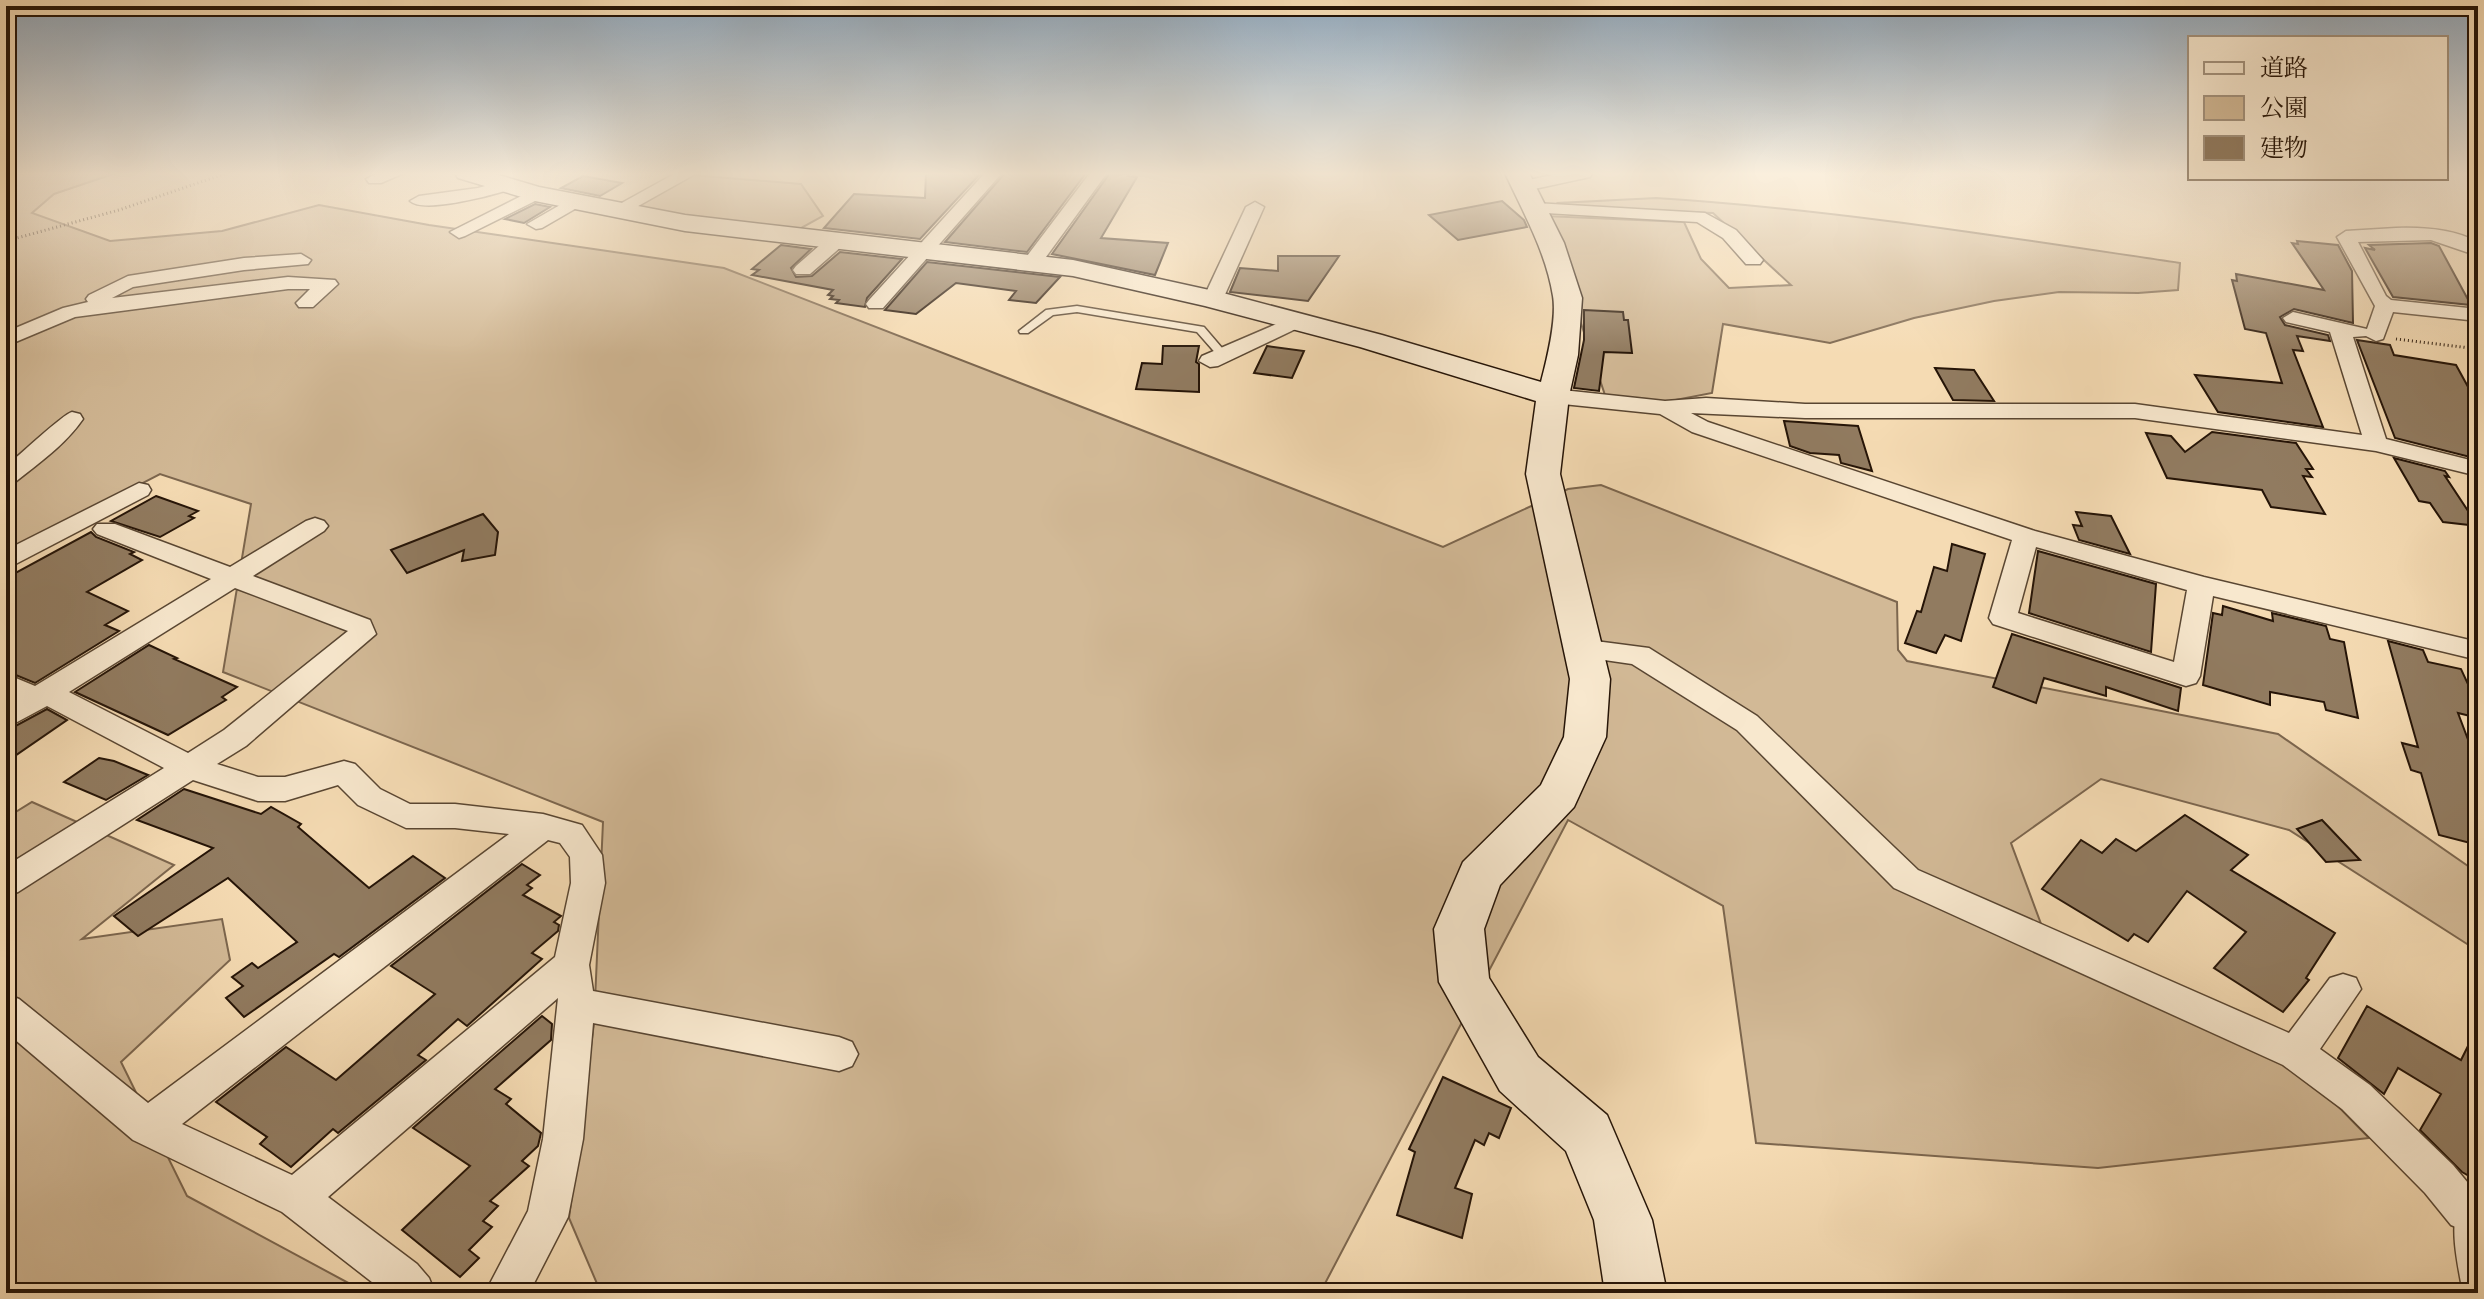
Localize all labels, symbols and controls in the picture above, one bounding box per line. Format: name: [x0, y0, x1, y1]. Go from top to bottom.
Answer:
legend: [2188, 36, 2448, 180]
text: 道路: [2260, 53, 2308, 83]
text: 公園: [2260, 93, 2308, 123]
text: 建物: [2260, 133, 2308, 163]

